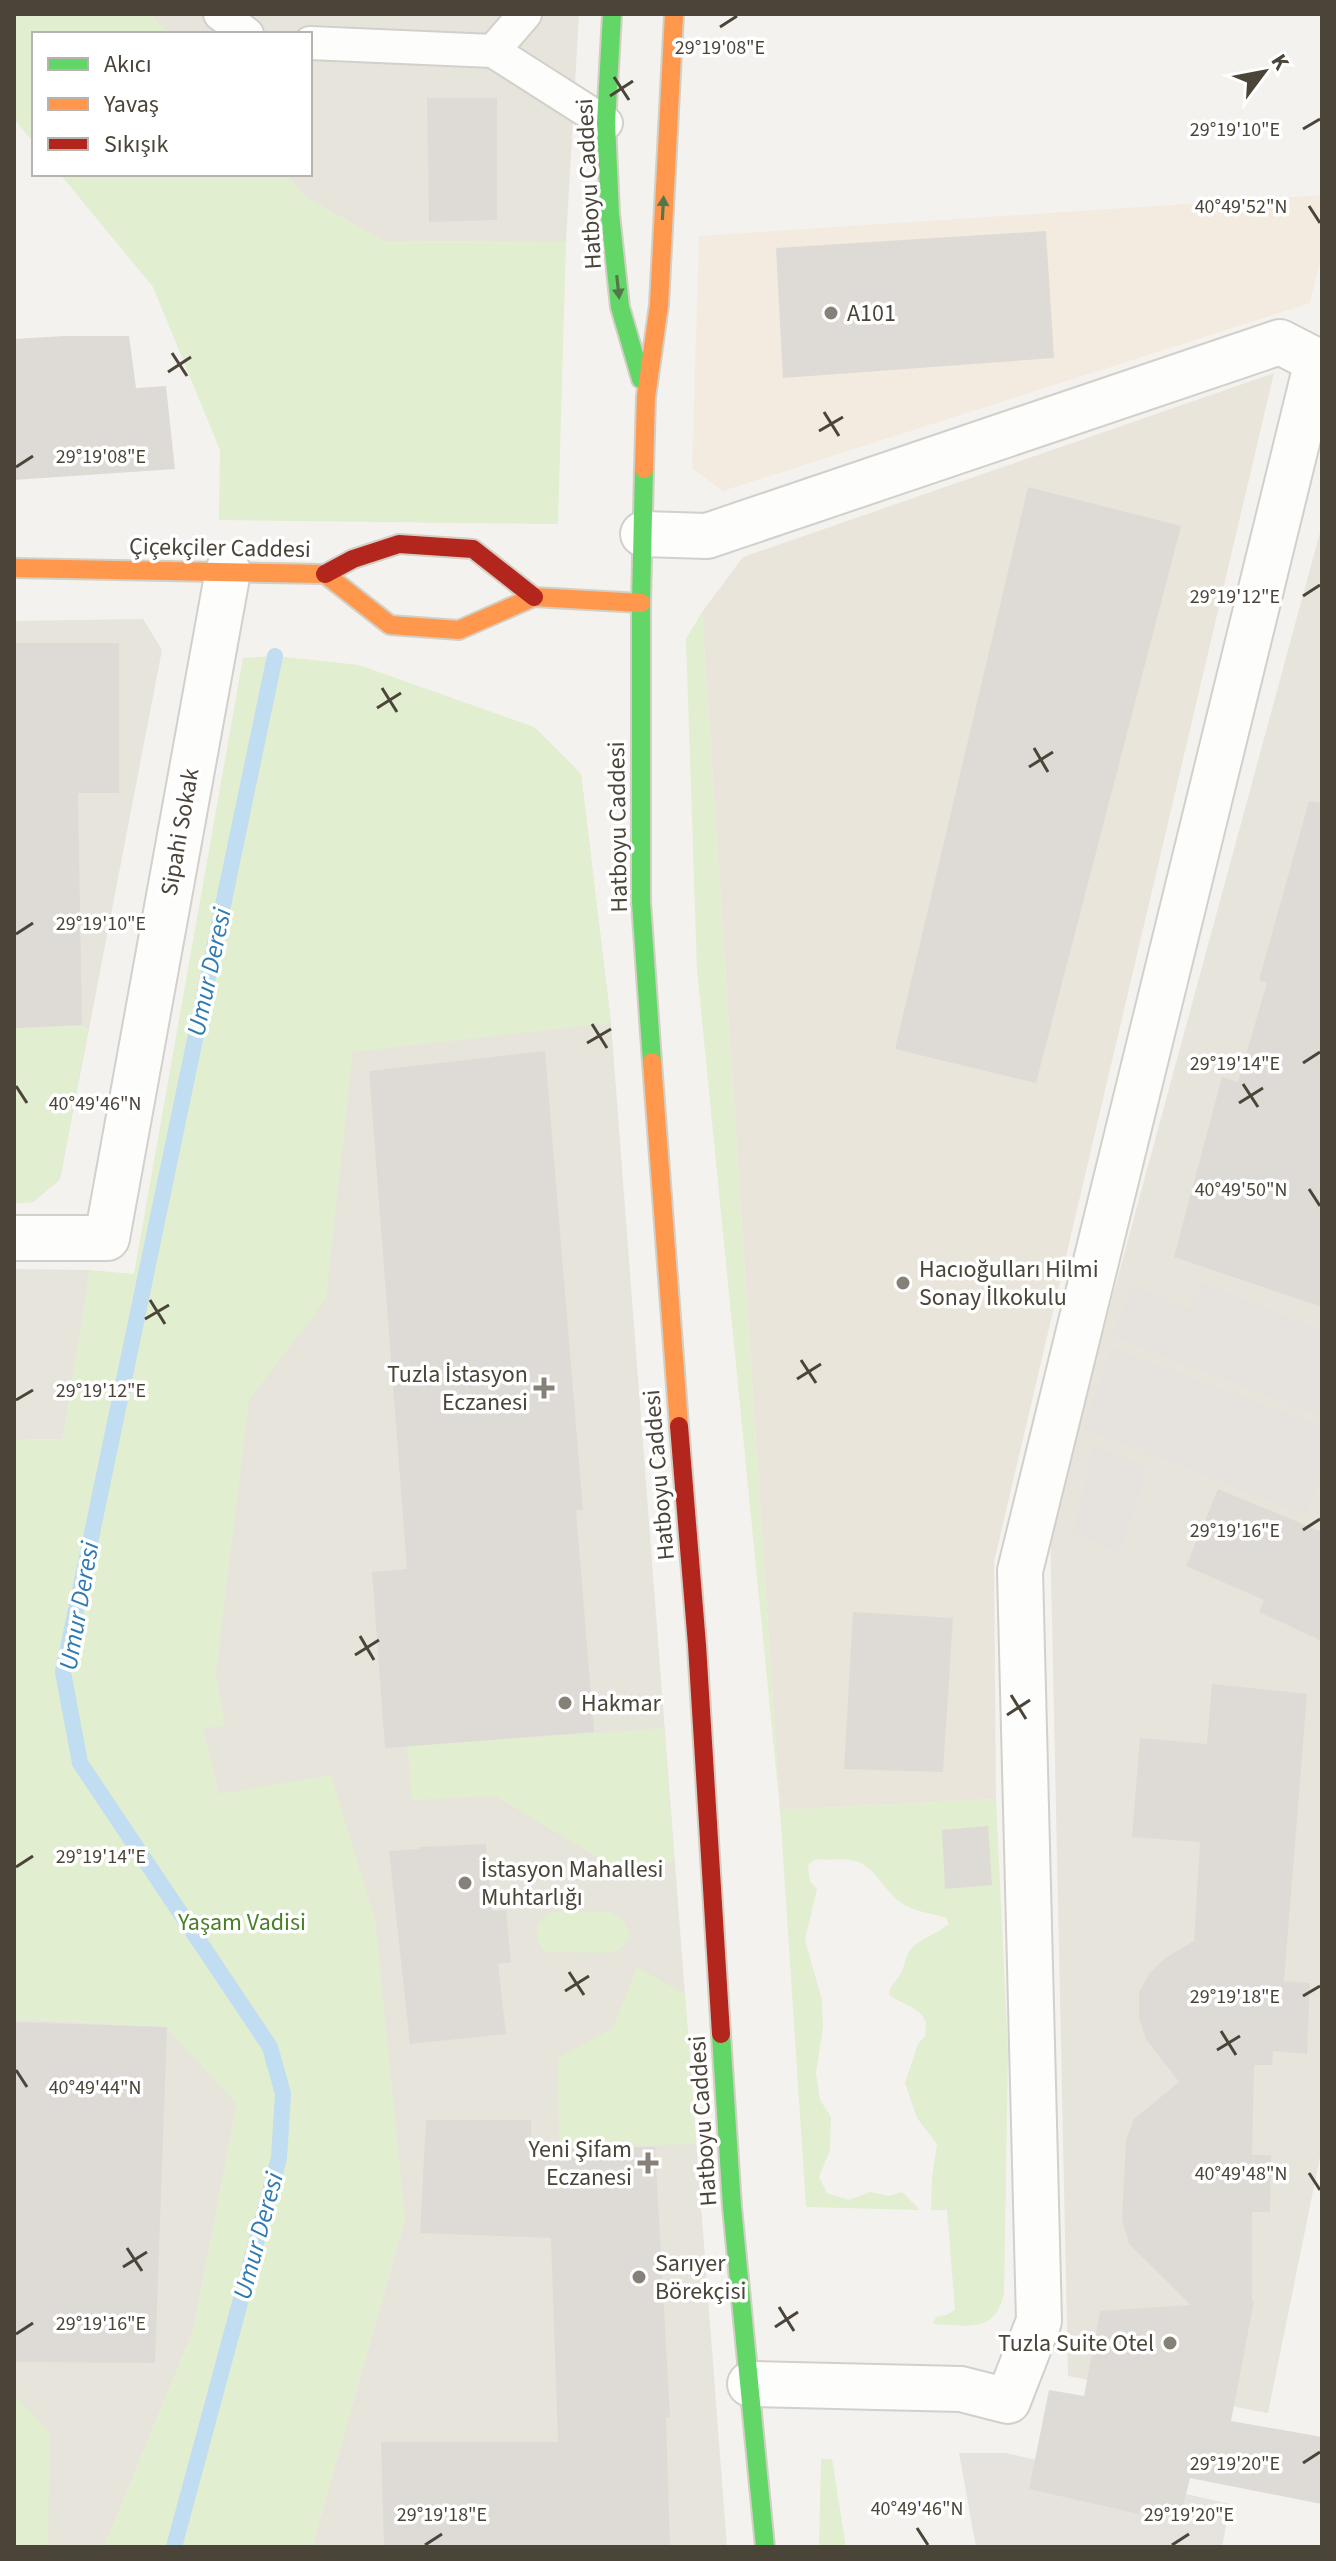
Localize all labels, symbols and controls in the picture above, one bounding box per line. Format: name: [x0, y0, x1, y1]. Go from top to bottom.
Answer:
legend: [32, 32, 312, 176]
north arrow: [1224, 32, 1304, 112]
text: 29°19'08"E: [675, 34, 765, 62]
text: Akıcı: [104, 47, 152, 82]
text: K: [1263, 48, 1298, 77]
text: Yavaş: [103, 87, 159, 122]
street label: Hatboyu Caddesi: [567, 98, 611, 270]
text: 29°19'10"E: [1190, 116, 1280, 144]
text: Sıkışık: [104, 127, 169, 162]
text: 40°49'52"N: [1195, 193, 1287, 221]
one-way arrow: [657, 195, 670, 220]
one-way arrow: [612, 275, 625, 300]
place label: A101: [847, 296, 896, 331]
marker: A101: [822, 304, 840, 322]
text: 29°19'08"E: [56, 443, 146, 471]
street label: Çiçekçiler Caddesi: [129, 529, 311, 567]
text: 29°19'12"E: [1190, 583, 1280, 611]
street label: Hatboyu Caddesi: [599, 741, 637, 913]
street label: Sipahi Sokak: [152, 765, 208, 899]
water label: Umur Deresi: [177, 904, 241, 1039]
text: 29°19'10"E: [56, 910, 146, 938]
text: 29°19'14"E: [1190, 1050, 1280, 1078]
text: 40°49'46"N: [49, 1090, 141, 1118]
text: 40°49'50"N: [1195, 1176, 1287, 1204]
place label: Hacıoğulları Hilmi Sonay İlkokulu: [919, 1252, 1099, 1315]
marker: Hacıoğulları Hilmi Sonay İlkokulu: [894, 1274, 912, 1292]
place label: Tuzla İstasyon Eczanesi: [387, 1357, 528, 1420]
text: 29°19'12"E: [56, 1377, 146, 1405]
marker: Tuzla İstasyon Eczanesi: [535, 1379, 553, 1397]
street label: Hatboyu Caddesi: [634, 1388, 684, 1562]
text: 29°19'16"E: [1190, 1517, 1280, 1545]
water label: Umur Deresi: [49, 1538, 109, 1673]
place label: Hakmar: [581, 1686, 662, 1721]
marker: Hakmar: [556, 1694, 574, 1712]
text: 29°19'14"E: [56, 1843, 146, 1871]
place label: İstasyon Mahallesi Muhtarlığı: [481, 1852, 664, 1915]
marker: İstasyon Mahallesi Muhtarlığı: [456, 1874, 474, 1892]
park label: Yaşam Vadisi: [177, 1905, 306, 1940]
text: 29°19'18"E: [1190, 1983, 1280, 2011]
street label: Hatboyu Caddesi: [680, 2034, 726, 2208]
text: 40°49'44"N: [49, 2074, 141, 2102]
place label: Yeni Şifam Eczanesi: [528, 2132, 632, 2195]
marker: Yeni Şifam Eczanesi: [639, 2154, 657, 2172]
text: 40°49'48"N: [1195, 2160, 1287, 2188]
water label: Umur Deresi: [223, 2168, 293, 2304]
place label: Sarıyer Börekçisi: [655, 2246, 746, 2309]
marker: Sarıyer Börekçisi: [630, 2268, 648, 2286]
text: 29°19'16"E: [56, 2310, 146, 2338]
place label: Tuzla Suite Otel: [998, 2326, 1154, 2361]
marker: Tuzla Suite Otel: [1161, 2334, 1179, 2352]
text: 29°19'20"E: [1190, 2450, 1280, 2478]
text: 40°49'46"N: [871, 2495, 963, 2523]
text: 29°19'18"E: [397, 2501, 487, 2529]
text: 29°19'20"E: [1144, 2501, 1234, 2529]

